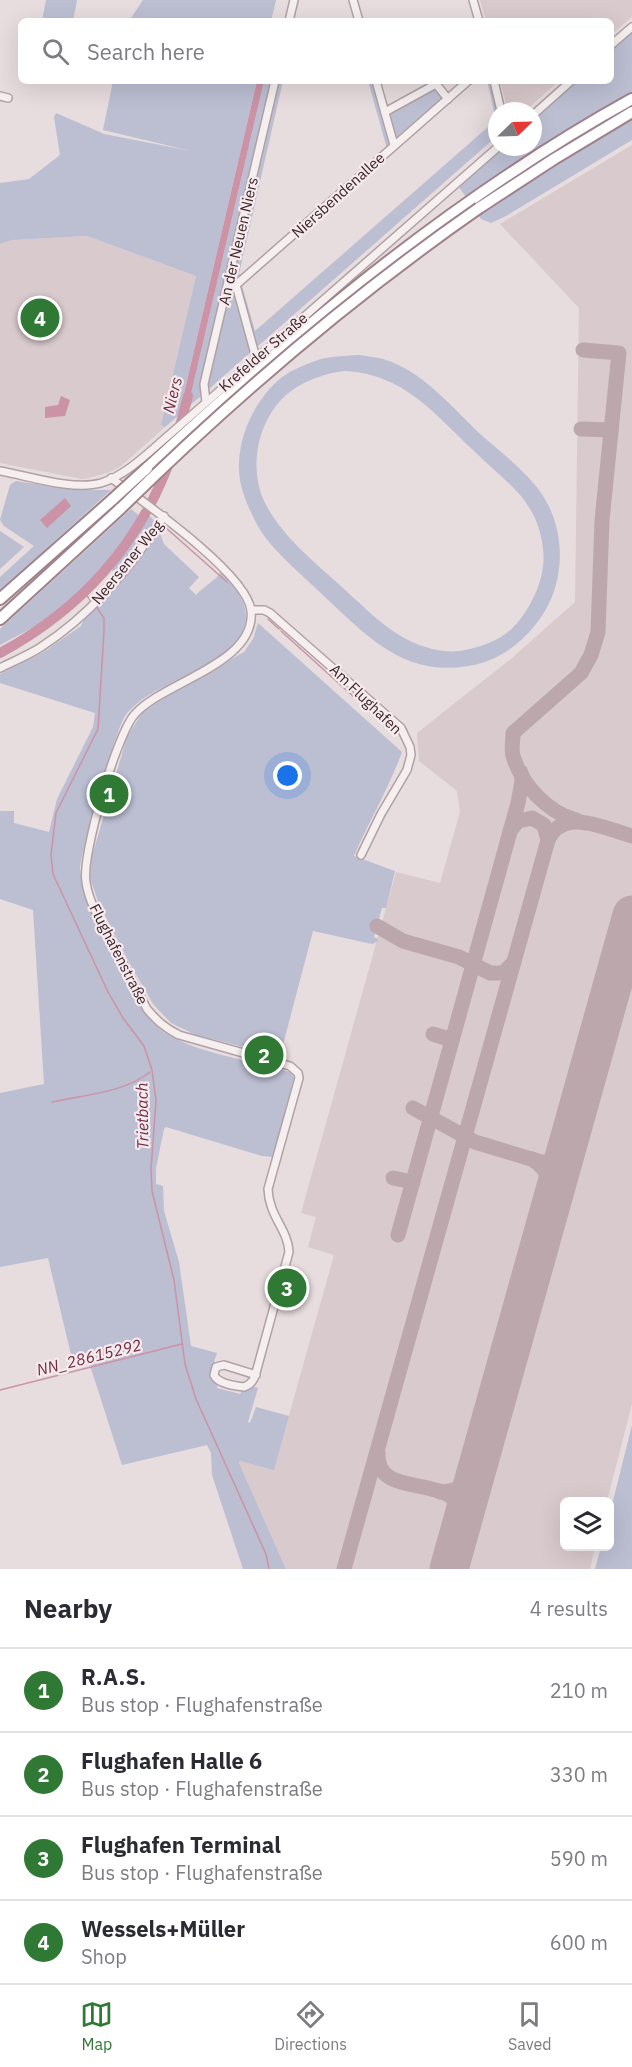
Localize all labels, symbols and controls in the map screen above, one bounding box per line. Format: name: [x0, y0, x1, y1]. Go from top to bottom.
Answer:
search box: [18, 18, 614, 84]
icon: search: [39, 35, 72, 68]
text: Search here: [87, 37, 205, 66]
north arrow: [488, 102, 542, 156]
street label: Niersbendenallee: [287, 148, 389, 242]
street label: An der Neuen Niers: [214, 175, 262, 307]
pin: 4: [20, 296, 60, 340]
street label: Krefelder Straße: [215, 308, 311, 396]
water label: Niers: [158, 375, 186, 415]
street label: Neersener Weg: [87, 516, 167, 608]
street label: Am Flughafen: [326, 660, 406, 738]
your location: [273, 761, 302, 790]
pin: 1: [90, 772, 128, 816]
street label: Flughafenstraße: [85, 900, 153, 1008]
pin: 2: [244, 1032, 284, 1078]
water label: Trietbach: [131, 1082, 153, 1150]
pin: 3: [268, 1266, 306, 1310]
water label: NN_28615292: [34, 1334, 144, 1380]
map controls: [560, 1497, 614, 1551]
button: layers: [560, 1497, 614, 1551]
text: Nearby: [24, 1591, 112, 1625]
text: 4 results: [530, 1595, 608, 1622]
text: R.A.S.: [81, 1662, 146, 1691]
text: 1: [38, 1677, 50, 1704]
text: 210 m: [550, 1677, 608, 1704]
text: Bus stop · Flughafenstraße: [81, 1691, 323, 1718]
text: Flughafen Halle 6: [81, 1746, 262, 1775]
text: 2: [38, 1761, 50, 1788]
text: 330 m: [550, 1761, 608, 1788]
text: Bus stop · Flughafenstraße: [81, 1775, 323, 1802]
text: Flughafen Terminal: [81, 1830, 281, 1859]
text: 3: [38, 1845, 50, 1872]
text: 590 m: [550, 1845, 608, 1872]
text: Bus stop · Flughafenstraße: [81, 1859, 323, 1886]
text: Wessels+Müller: [81, 1914, 245, 1943]
text: 4: [38, 1929, 50, 1956]
text: 600 m: [550, 1929, 608, 1956]
text: Shop: [81, 1943, 127, 1970]
tab: Map: [80, 1998, 113, 2054]
tab: Directions: [274, 1998, 347, 2054]
tab: Saved: [508, 1998, 552, 2054]

